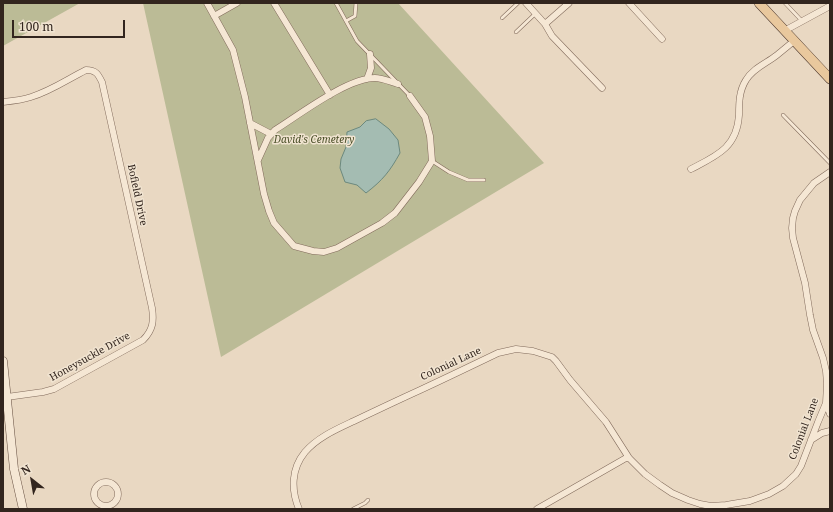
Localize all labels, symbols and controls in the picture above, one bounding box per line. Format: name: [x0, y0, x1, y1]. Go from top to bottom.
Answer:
scale bar: [14, 12, 127, 38]
text: 100 m: [19, 18, 54, 35]
park label: David's Cemetery: [274, 134, 354, 146]
street label: Bofield Drive: [125, 163, 149, 227]
street label: Honeysuckle Drive: [48, 330, 132, 384]
street label: Colonial Lane: [419, 345, 483, 383]
street label: Colonial Lane: [787, 396, 821, 462]
north arrow: [12, 460, 52, 500]
text: N: [18, 461, 33, 478]

